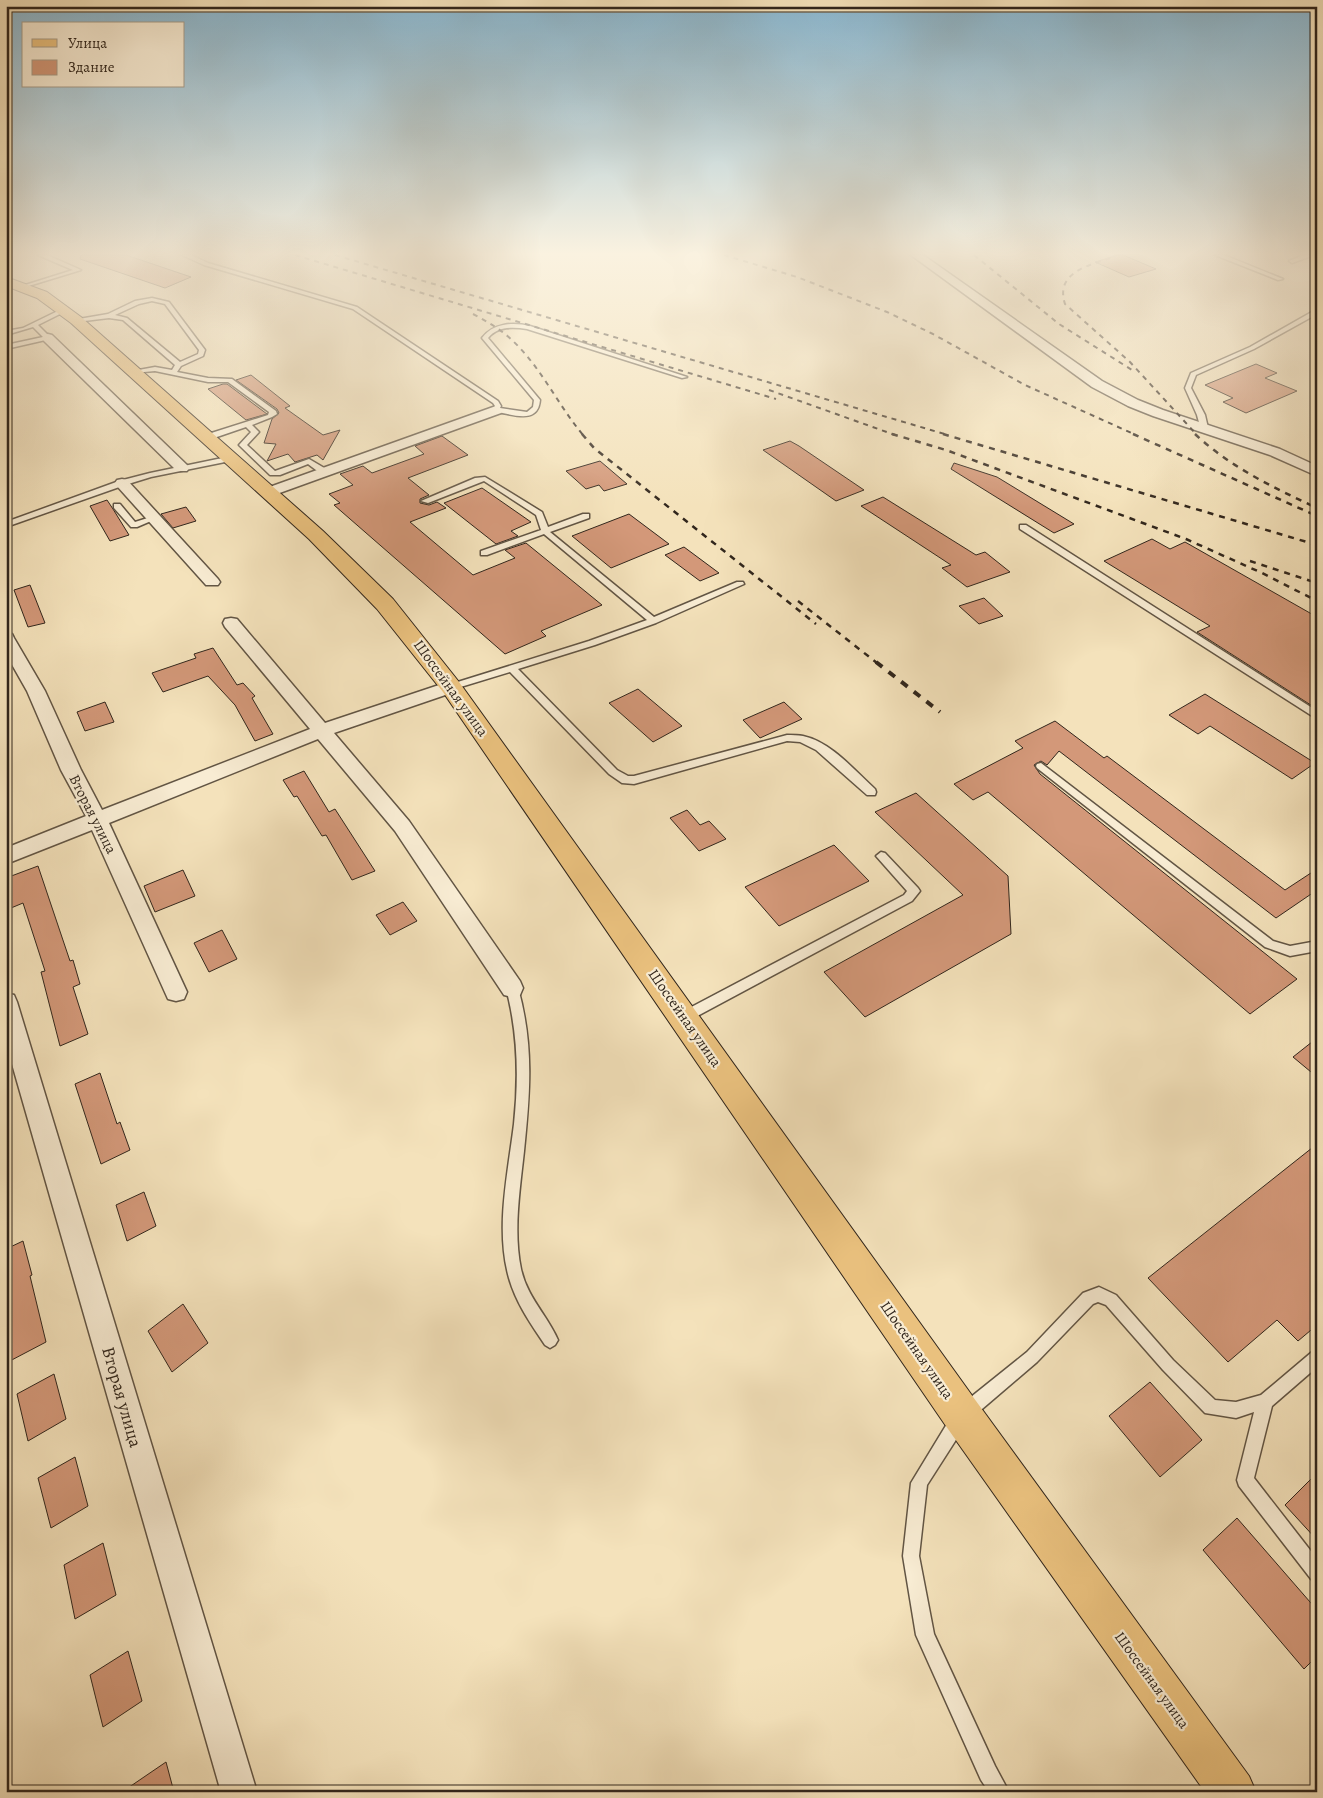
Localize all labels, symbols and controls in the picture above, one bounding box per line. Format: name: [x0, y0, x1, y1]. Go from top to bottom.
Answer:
legend: [22, 22, 185, 88]
text: Улица: [68, 33, 107, 53]
text: Здание: [68, 57, 115, 77]
street label: Шоссейная улица: [409, 635, 493, 741]
street label: Вторая улица: [64, 771, 122, 857]
street label: Шоссейная улица: [644, 965, 726, 1071]
street label: Шоссейная улица: [876, 1297, 958, 1403]
street label: Вторая улица: [96, 1344, 148, 1451]
street label: Шоссейная улица: [1110, 1627, 1194, 1733]

